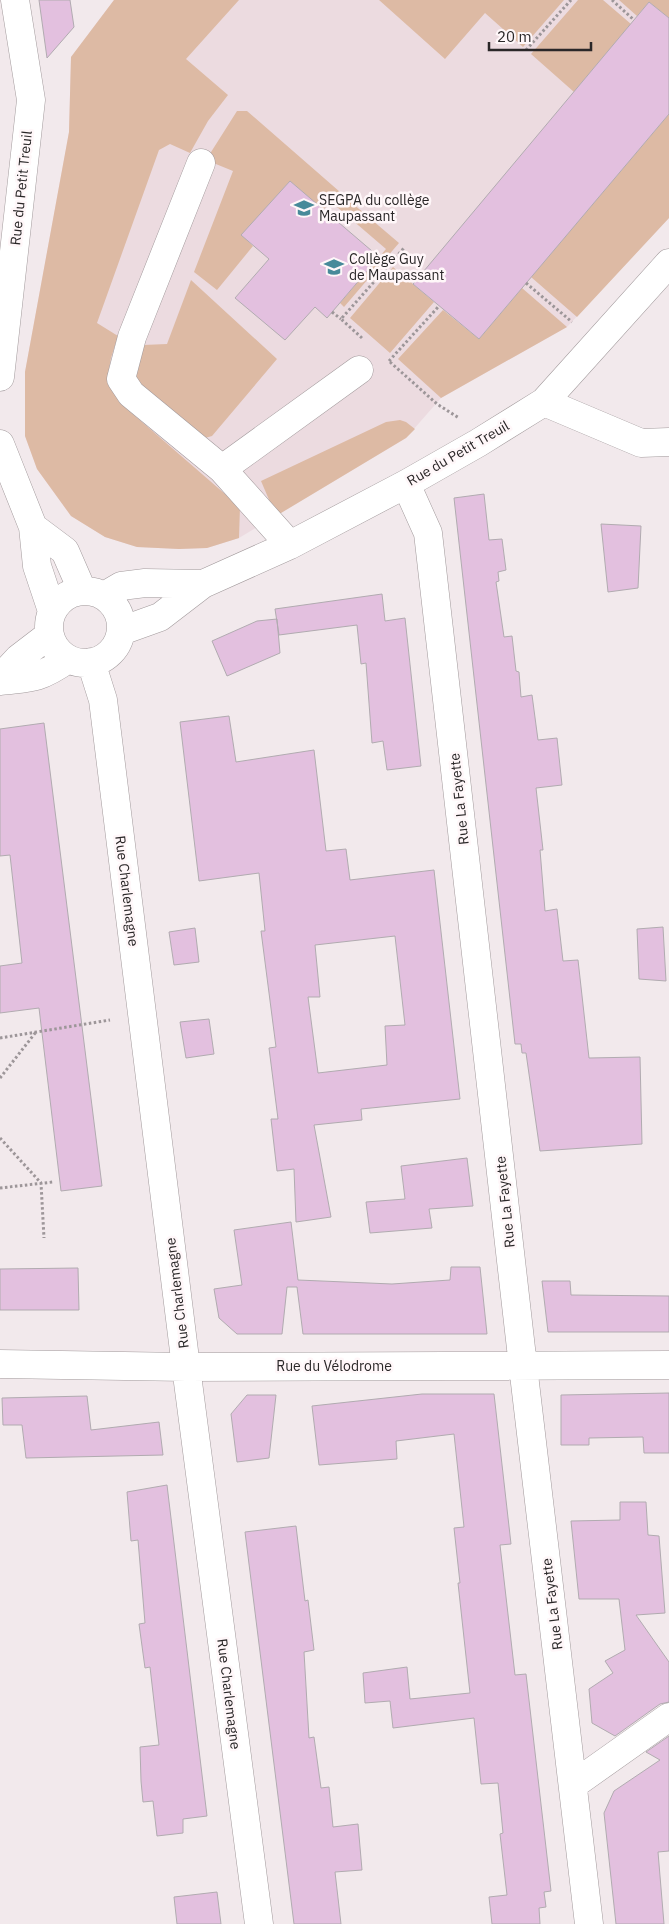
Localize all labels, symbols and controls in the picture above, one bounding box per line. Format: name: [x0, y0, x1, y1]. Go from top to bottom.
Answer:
scale bar: [489, 20, 592, 52]
text: 20 m: [497, 27, 532, 46]
street label: Rue du Petit Treuil: [6, 130, 36, 246]
place label: SEGPA du collège Maupassant: [319, 191, 430, 225]
school or university icon: SEGPA du collège Maupassant: [293, 197, 315, 219]
place label: Collège Guy de Maupassant: [349, 250, 444, 284]
school or university icon: Collège Guy de Maupassant: [323, 256, 345, 278]
street label: Rue du Petit Treuil: [404, 416, 513, 490]
street label: Rue La Fayette: [445, 752, 473, 846]
street label: Rue Charlemagne: [111, 835, 143, 948]
street label: Rue La Fayette: [491, 1155, 519, 1249]
street label: Rue Charlemagne: [161, 1236, 193, 1349]
street label: Rue du Vélodrome: [276, 1357, 392, 1375]
street label: Rue La Fayette: [537, 1557, 567, 1651]
street label: Rue Charlemagne: [213, 1638, 245, 1751]

